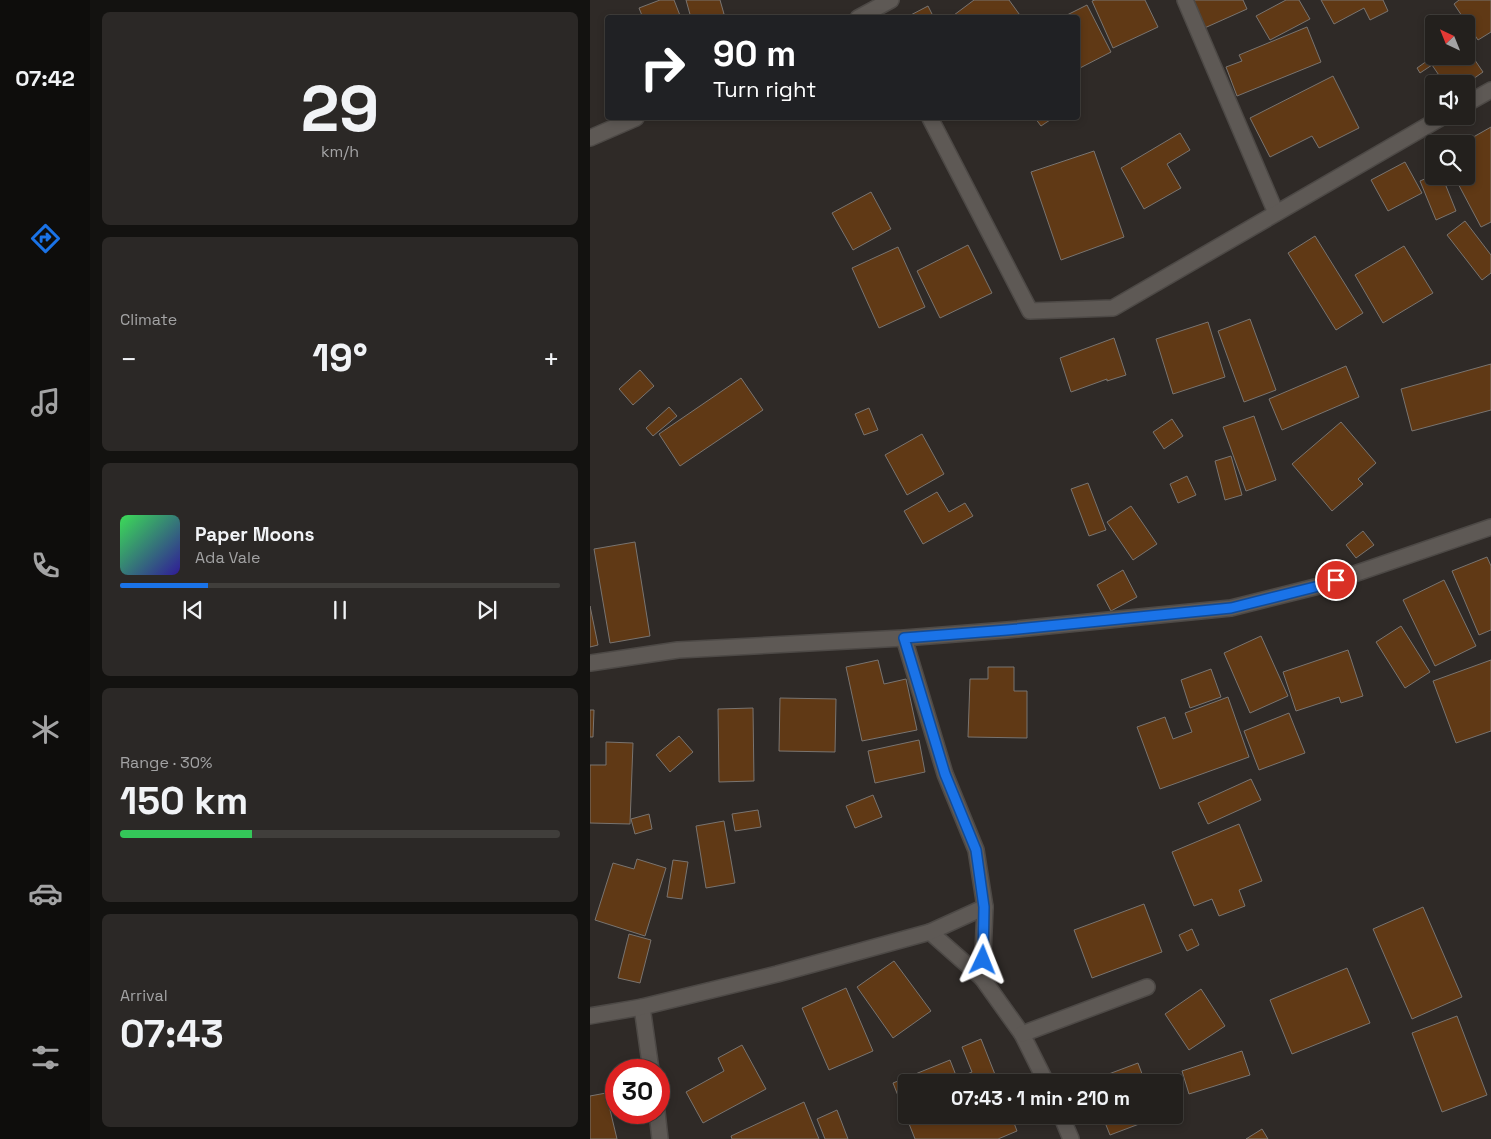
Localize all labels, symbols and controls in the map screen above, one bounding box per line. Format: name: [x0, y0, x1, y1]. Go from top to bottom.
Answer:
north arrow: [1425, 15, 1475, 65]
map controls: [1425, 15, 1475, 185]
text: 90 m: [713, 32, 796, 76]
icon: right: [630, 35, 695, 100]
text: 07:42: [15, 64, 75, 92]
text: 29: [301, 67, 379, 150]
text: Turn right: [713, 75, 816, 103]
button: sound: [1425, 75, 1475, 125]
button: search: [1425, 135, 1475, 185]
text: km/h: [321, 141, 359, 162]
icon: directions: [28, 221, 63, 256]
text: Climate: [120, 309, 177, 330]
text: 19°: [312, 334, 368, 382]
text: −: [120, 341, 137, 377]
text: +: [543, 341, 560, 377]
icon: music: [28, 385, 63, 420]
text: Paper Moons: [195, 522, 314, 547]
text: Ada Vale: [195, 547, 260, 568]
icon: phone: [28, 548, 63, 583]
pin: [1315, 559, 1357, 601]
icon: arrive: [1322, 566, 1350, 594]
icon: previous: [179, 596, 207, 624]
icon: pause: [326, 596, 354, 624]
icon: next: [473, 596, 501, 624]
icon: climate: [28, 712, 63, 747]
text: Range · 30%: [120, 752, 212, 773]
text: 150 km: [120, 777, 248, 825]
icon: car: [28, 876, 63, 911]
position arrow: [956, 933, 1008, 985]
text: Arrival: [120, 985, 168, 1006]
text: 07:43: [120, 1010, 224, 1058]
icon: filters: [28, 1040, 63, 1075]
speed limit sign: 30: [605, 1059, 670, 1124]
text: 07:43 · 1 min · 210 m: [951, 1086, 1130, 1111]

